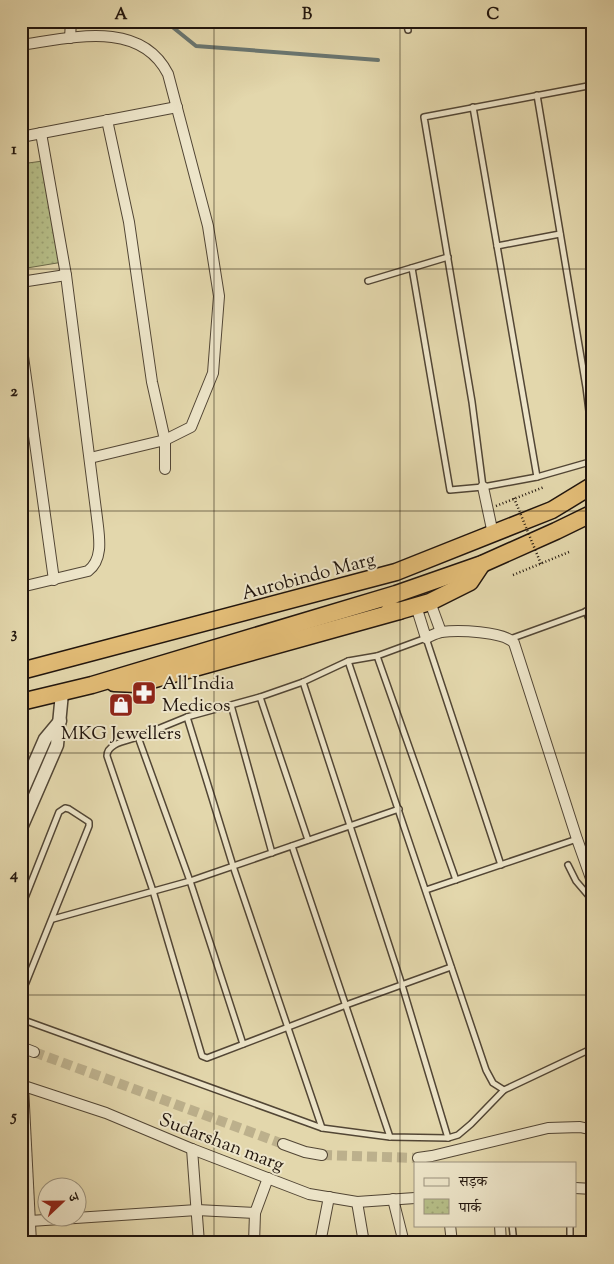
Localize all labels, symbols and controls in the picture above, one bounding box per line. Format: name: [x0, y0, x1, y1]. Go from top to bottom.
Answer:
text: A: [115, 4, 128, 27]
text: B: [302, 4, 312, 27]
text: C: [487, 4, 500, 27]
text: 1: [11, 139, 17, 162]
text: 2: [10, 381, 18, 404]
street label: Aurobindo Marg: [239, 547, 378, 608]
text: 3: [11, 623, 18, 646]
place label: All India Medicos: [162, 671, 234, 720]
pharmacy icon: All India Medicos: [131, 680, 157, 706]
shop icon: MKG Jewellers: [108, 692, 134, 718]
place label: MKG Jewellers: [61, 721, 181, 748]
text: 4: [9, 864, 18, 887]
text: 5: [9, 1106, 17, 1129]
street label: Sudarshan marg: [155, 1107, 288, 1180]
legend: [414, 1162, 576, 1226]
text: सड़क: [458, 1172, 488, 1193]
north arrow: [38, 1176, 88, 1226]
text: उ: [61, 1190, 83, 1206]
text: पार्क: [458, 1198, 482, 1219]

